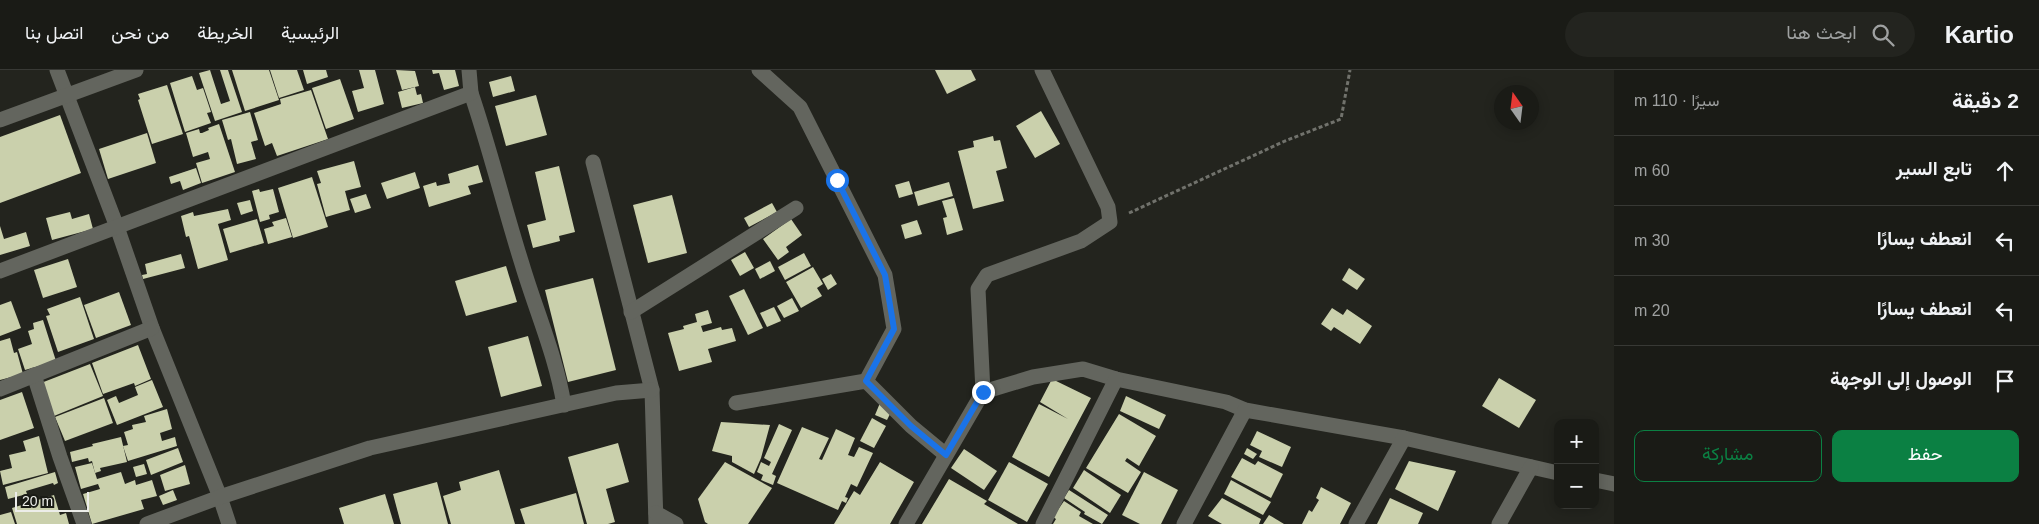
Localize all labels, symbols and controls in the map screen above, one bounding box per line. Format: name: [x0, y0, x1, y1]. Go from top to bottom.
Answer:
search box: [1565, 12, 1915, 57]
icon: search: [1869, 21, 1897, 49]
text: Kartio: [1945, 21, 2014, 48]
text: ابحث هنا: [1786, 22, 1857, 43]
text: اتصل بنا: [25, 23, 83, 43]
text: من نحن: [111, 23, 169, 43]
text: الخريطة: [197, 23, 253, 43]
text: الرئيسية: [281, 23, 339, 43]
north arrow: [1494, 85, 1539, 130]
text: 2 دقيقة: [1952, 89, 2019, 112]
text: سيرًا · 110 m: [1634, 92, 1719, 109]
icon: ahead: [1991, 157, 2019, 185]
text: تابع السير: [1896, 158, 1972, 179]
text: 60 m: [1634, 162, 1670, 179]
route start: [826, 169, 849, 192]
icon: left: [1991, 227, 2019, 255]
text: انعطف يسارًا: [1877, 228, 1972, 249]
text: 30 m: [1634, 232, 1670, 249]
icon: left: [1991, 297, 2019, 325]
text: انعطف يسارًا: [1877, 298, 1972, 319]
text: 20 m: [1634, 302, 1670, 319]
icon: arrive: [1991, 367, 2019, 395]
text: الوصول إلى الوجهة: [1830, 368, 1972, 389]
route end: [972, 381, 995, 404]
map controls: [1554, 419, 1599, 509]
button: +: [1554, 419, 1599, 464]
button: مشاركة: [1634, 430, 1822, 482]
button: حفظ: [1832, 430, 2019, 482]
button: −: [1554, 464, 1599, 509]
scale bar: [15, 489, 89, 512]
text: 20 m: [22, 493, 53, 509]

